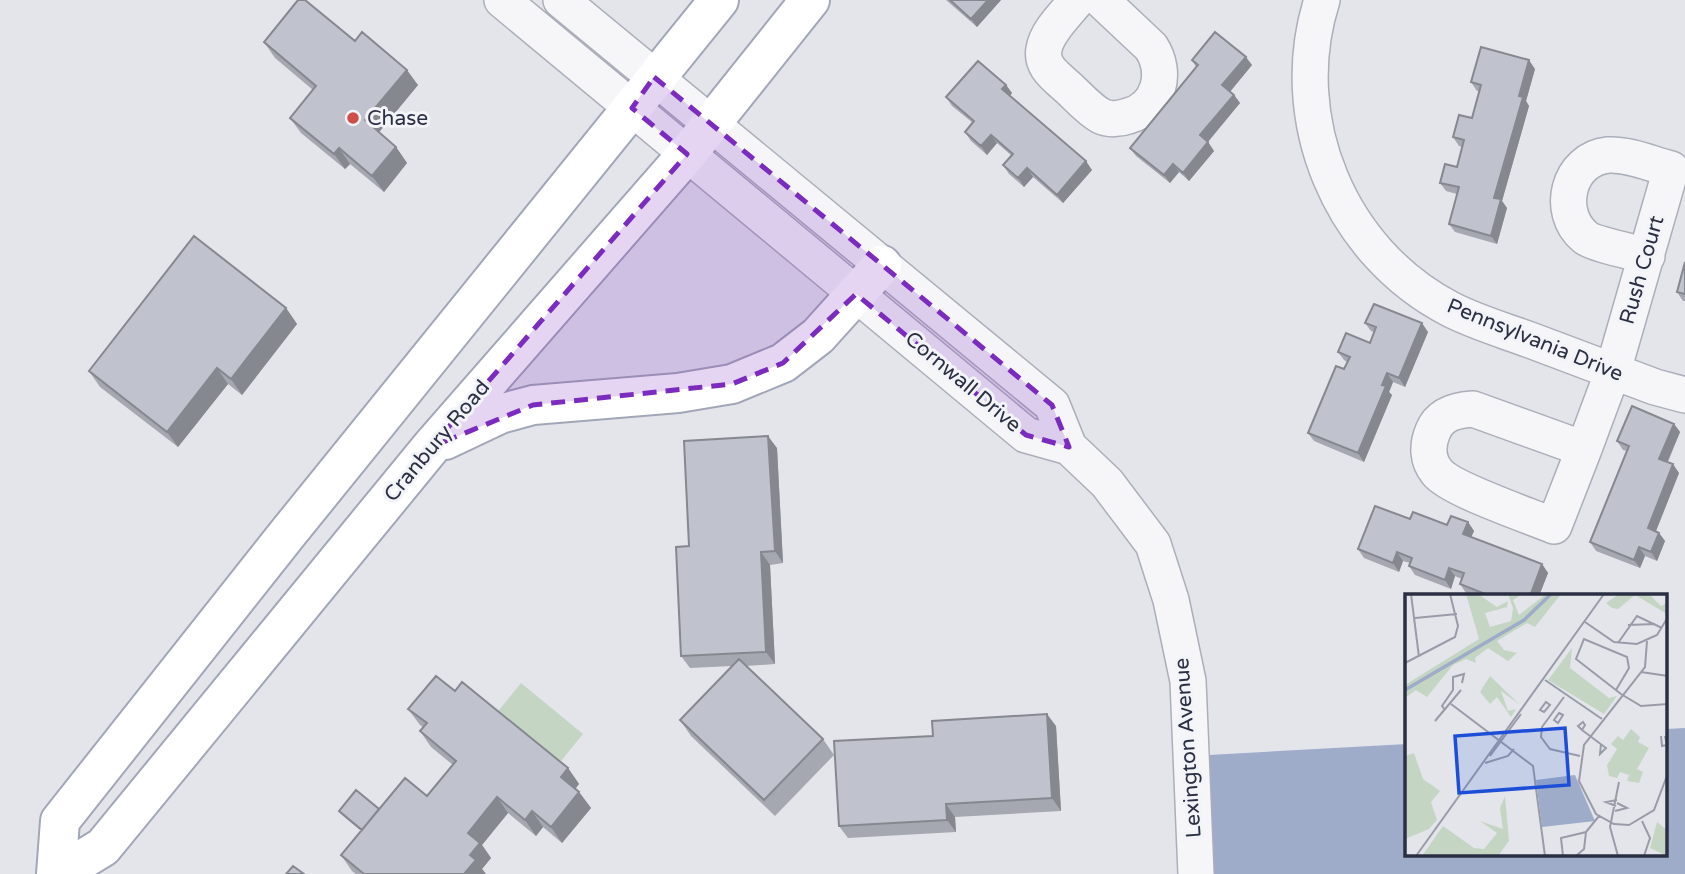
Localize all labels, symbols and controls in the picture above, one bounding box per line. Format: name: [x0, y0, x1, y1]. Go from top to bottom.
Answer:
place label: Chase: [367, 106, 428, 131]
marker: Chase: [345, 110, 361, 126]
street label: Rush Court: [1615, 213, 1669, 327]
street label: Pennsylvania Drive: [1443, 293, 1627, 387]
street label: Cornwall Drive: [900, 326, 1026, 438]
street label: Cranbury Road: [379, 375, 495, 507]
inset map: [1405, 594, 1668, 856]
street label: Lexington Avenue: [1169, 657, 1207, 839]

